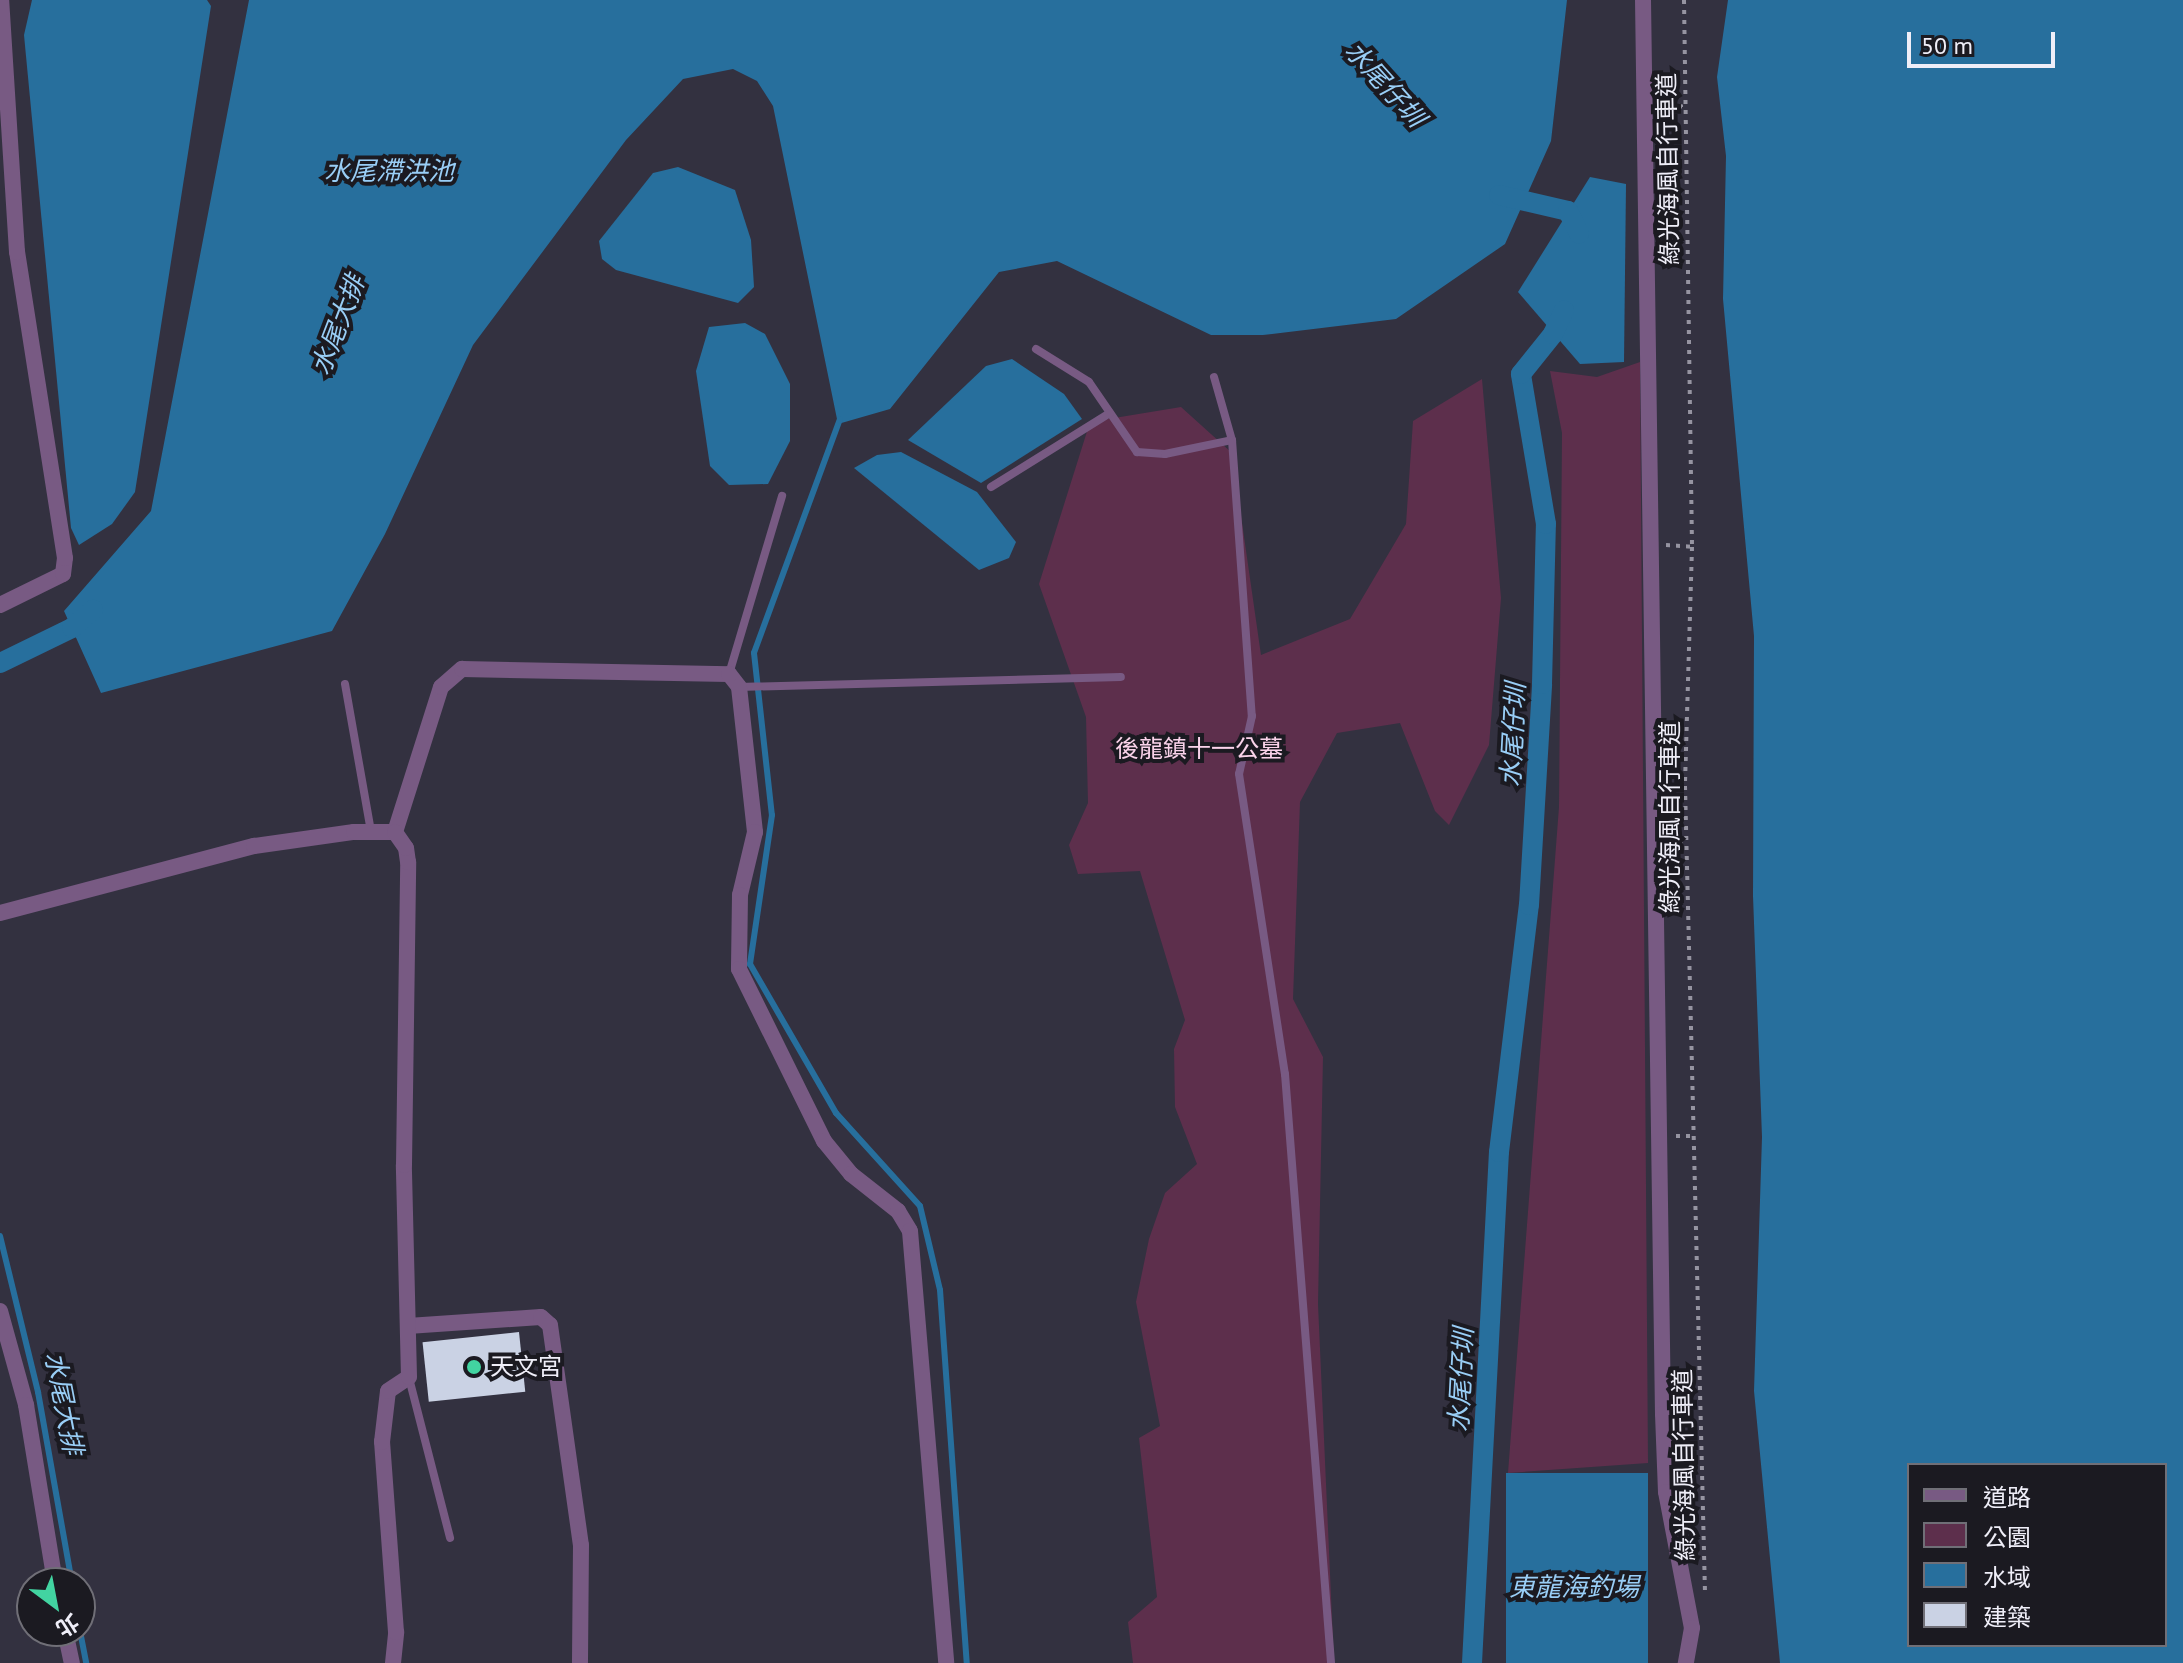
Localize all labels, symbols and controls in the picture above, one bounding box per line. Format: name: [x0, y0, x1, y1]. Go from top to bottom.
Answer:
scale bar: [1911, 16, 2059, 66]
text: 50 m: [1921, 30, 1973, 61]
water label: 水尾仔圳: [1339, 35, 1431, 133]
street label: 綠光海風自行車道: [1652, 73, 1684, 265]
water label: 水尾滯洪池: [324, 155, 454, 187]
water label: 水尾大排: [305, 271, 371, 379]
water label: 水尾仔圳: [1495, 682, 1531, 788]
street label: 綠光海風自行車道: [1656, 721, 1684, 913]
park label: 後龍鎮十一公墓: [1115, 735, 1283, 763]
water label: 水尾仔圳: [1443, 1327, 1479, 1433]
water label: 水尾大排: [39, 1349, 89, 1457]
place label: 天文宮: [490, 1353, 562, 1381]
marker: 天文宮: [465, 1358, 483, 1376]
street label: 綠光海風自行車道: [1668, 1369, 1700, 1561]
legend: [1907, 1463, 2167, 1647]
text: 道路: [1983, 1482, 2031, 1513]
text: 公園: [1983, 1522, 2031, 1553]
text: 水域: [1983, 1562, 2031, 1593]
north arrow: [16, 1567, 96, 1647]
water label: 東龍海釣場: [1509, 1571, 1639, 1603]
text: 建築: [1983, 1602, 2031, 1633]
text: 北: [51, 1608, 84, 1643]

